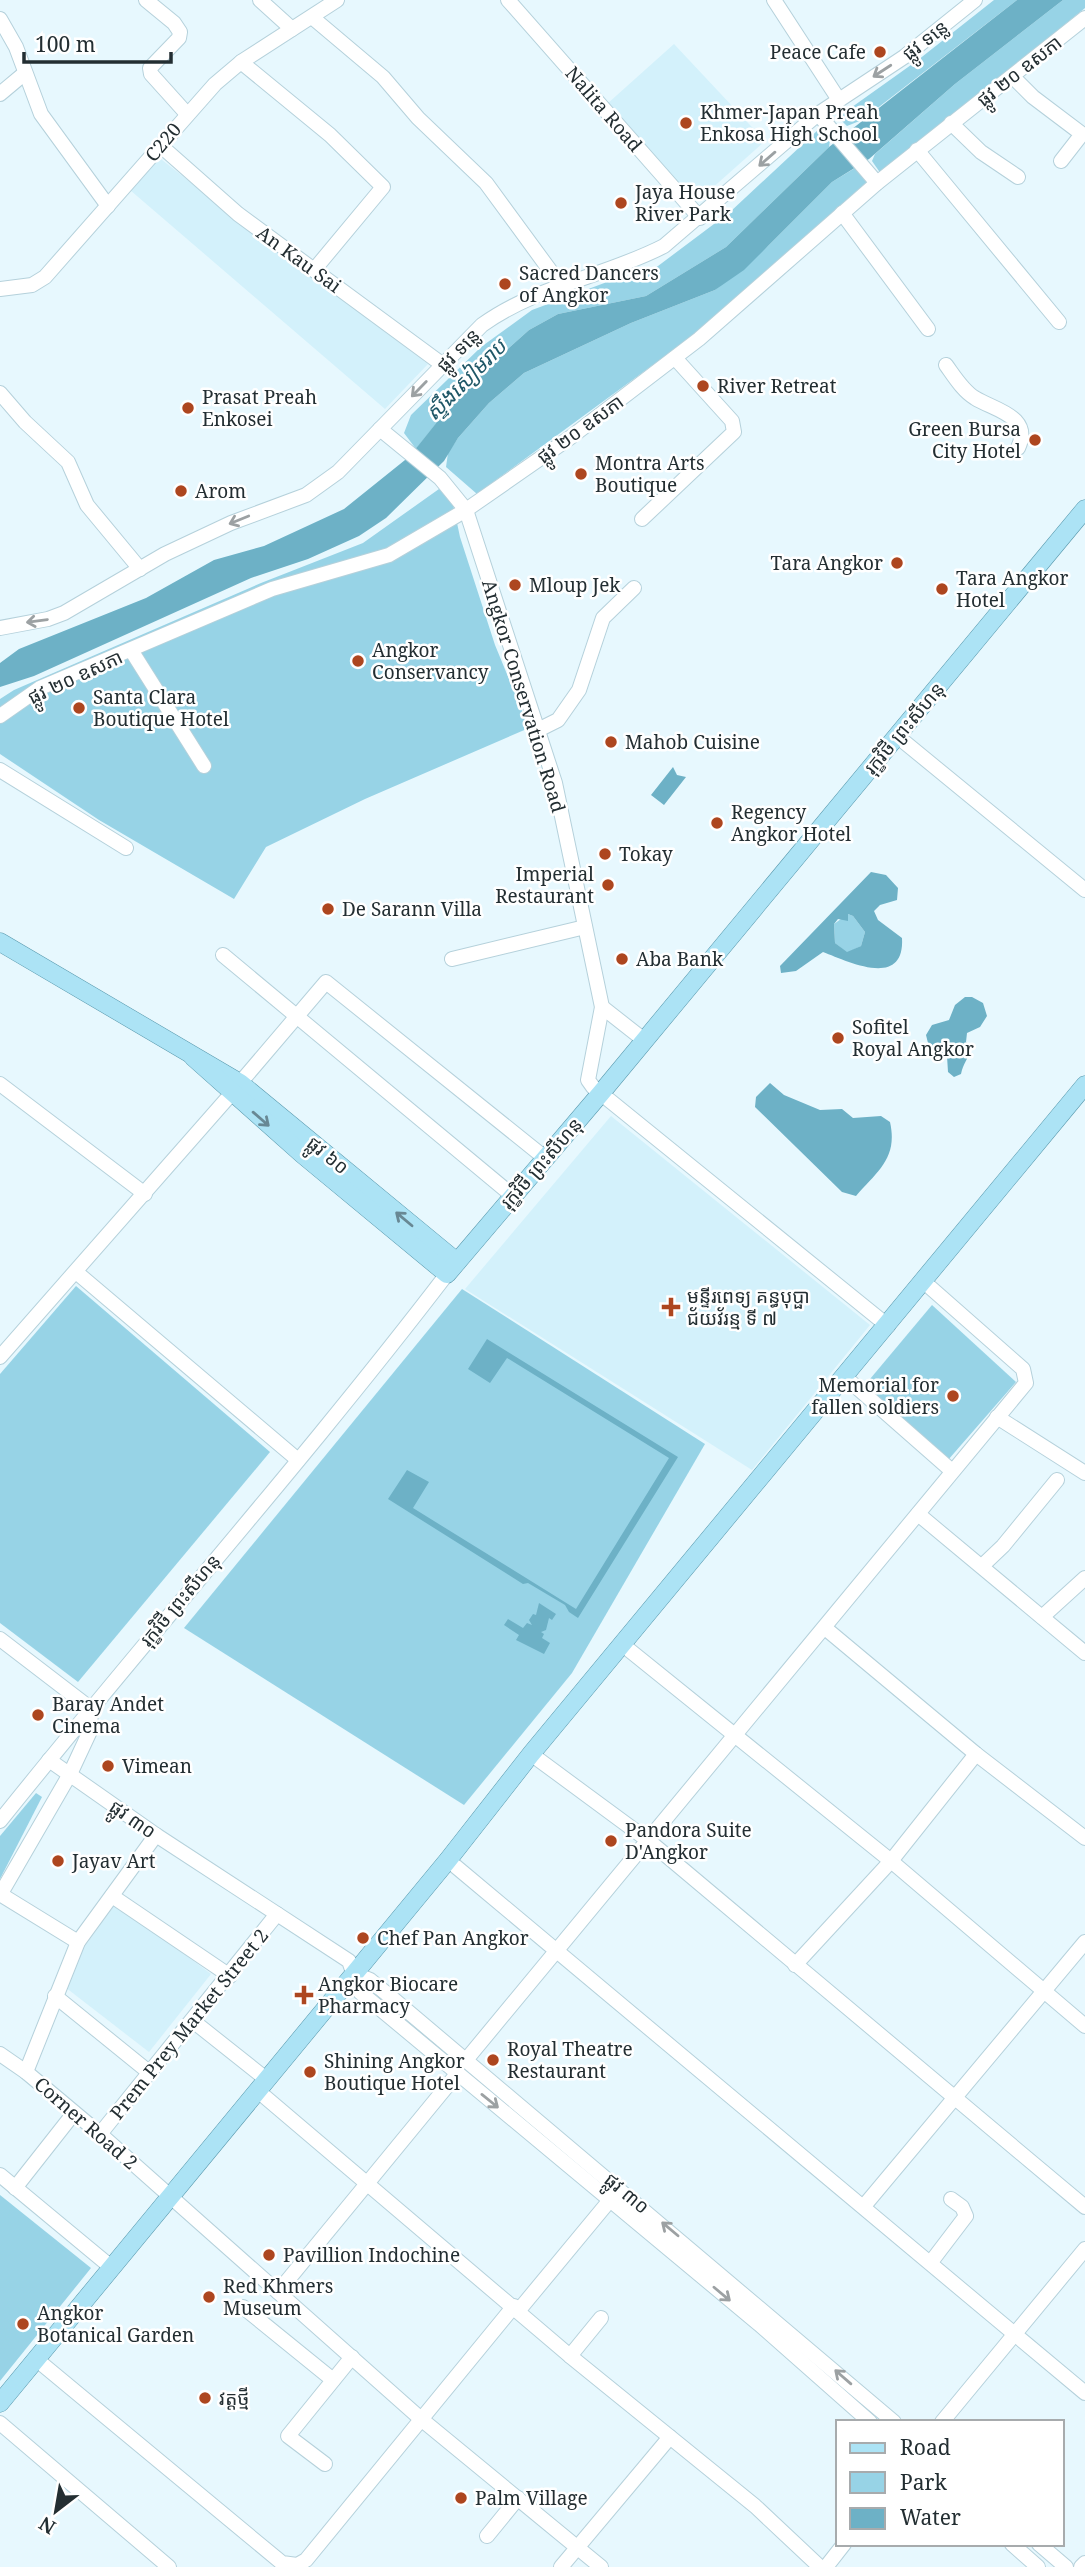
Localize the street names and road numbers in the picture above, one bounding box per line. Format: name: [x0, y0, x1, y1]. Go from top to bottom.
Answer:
street label: ផ្លូវ ទន្លេ: [896, 14, 956, 70]
street label: ផ្លូវ ២០ ឧសភា: [971, 29, 1070, 116]
street label: Nalita Road: [560, 61, 649, 158]
street label: C220: [139, 117, 187, 167]
street label: An Kau Sai: [251, 219, 347, 299]
street label: ផ្លូវ ទន្លេ: [430, 322, 489, 381]
street label: ផ្លូវ ២០ ឧសភា: [531, 389, 632, 473]
street label: Angkor Conservation Road: [476, 576, 572, 816]
street label: ផ្លូវ ២០ ឧសភា: [23, 644, 129, 714]
street label: រុក្ខវិថី ព្រះសីហនុ: [858, 676, 951, 780]
street label: រុក្ខវិថី ព្រះសីហនុ: [494, 1112, 588, 1214]
street label: ផ្លូវ ៦០: [299, 1130, 354, 1184]
street label: រុក្ខវិថី ព្រះសីហនុ: [134, 1548, 227, 1652]
street label: ផ្លូវ ៣០: [102, 1794, 162, 1848]
street label: Prem Prey Market Street 2: [104, 1923, 274, 2125]
street label: Corner Road 2: [29, 2071, 143, 2175]
street label: ផ្លូវ ៣០: [596, 2166, 655, 2223]

